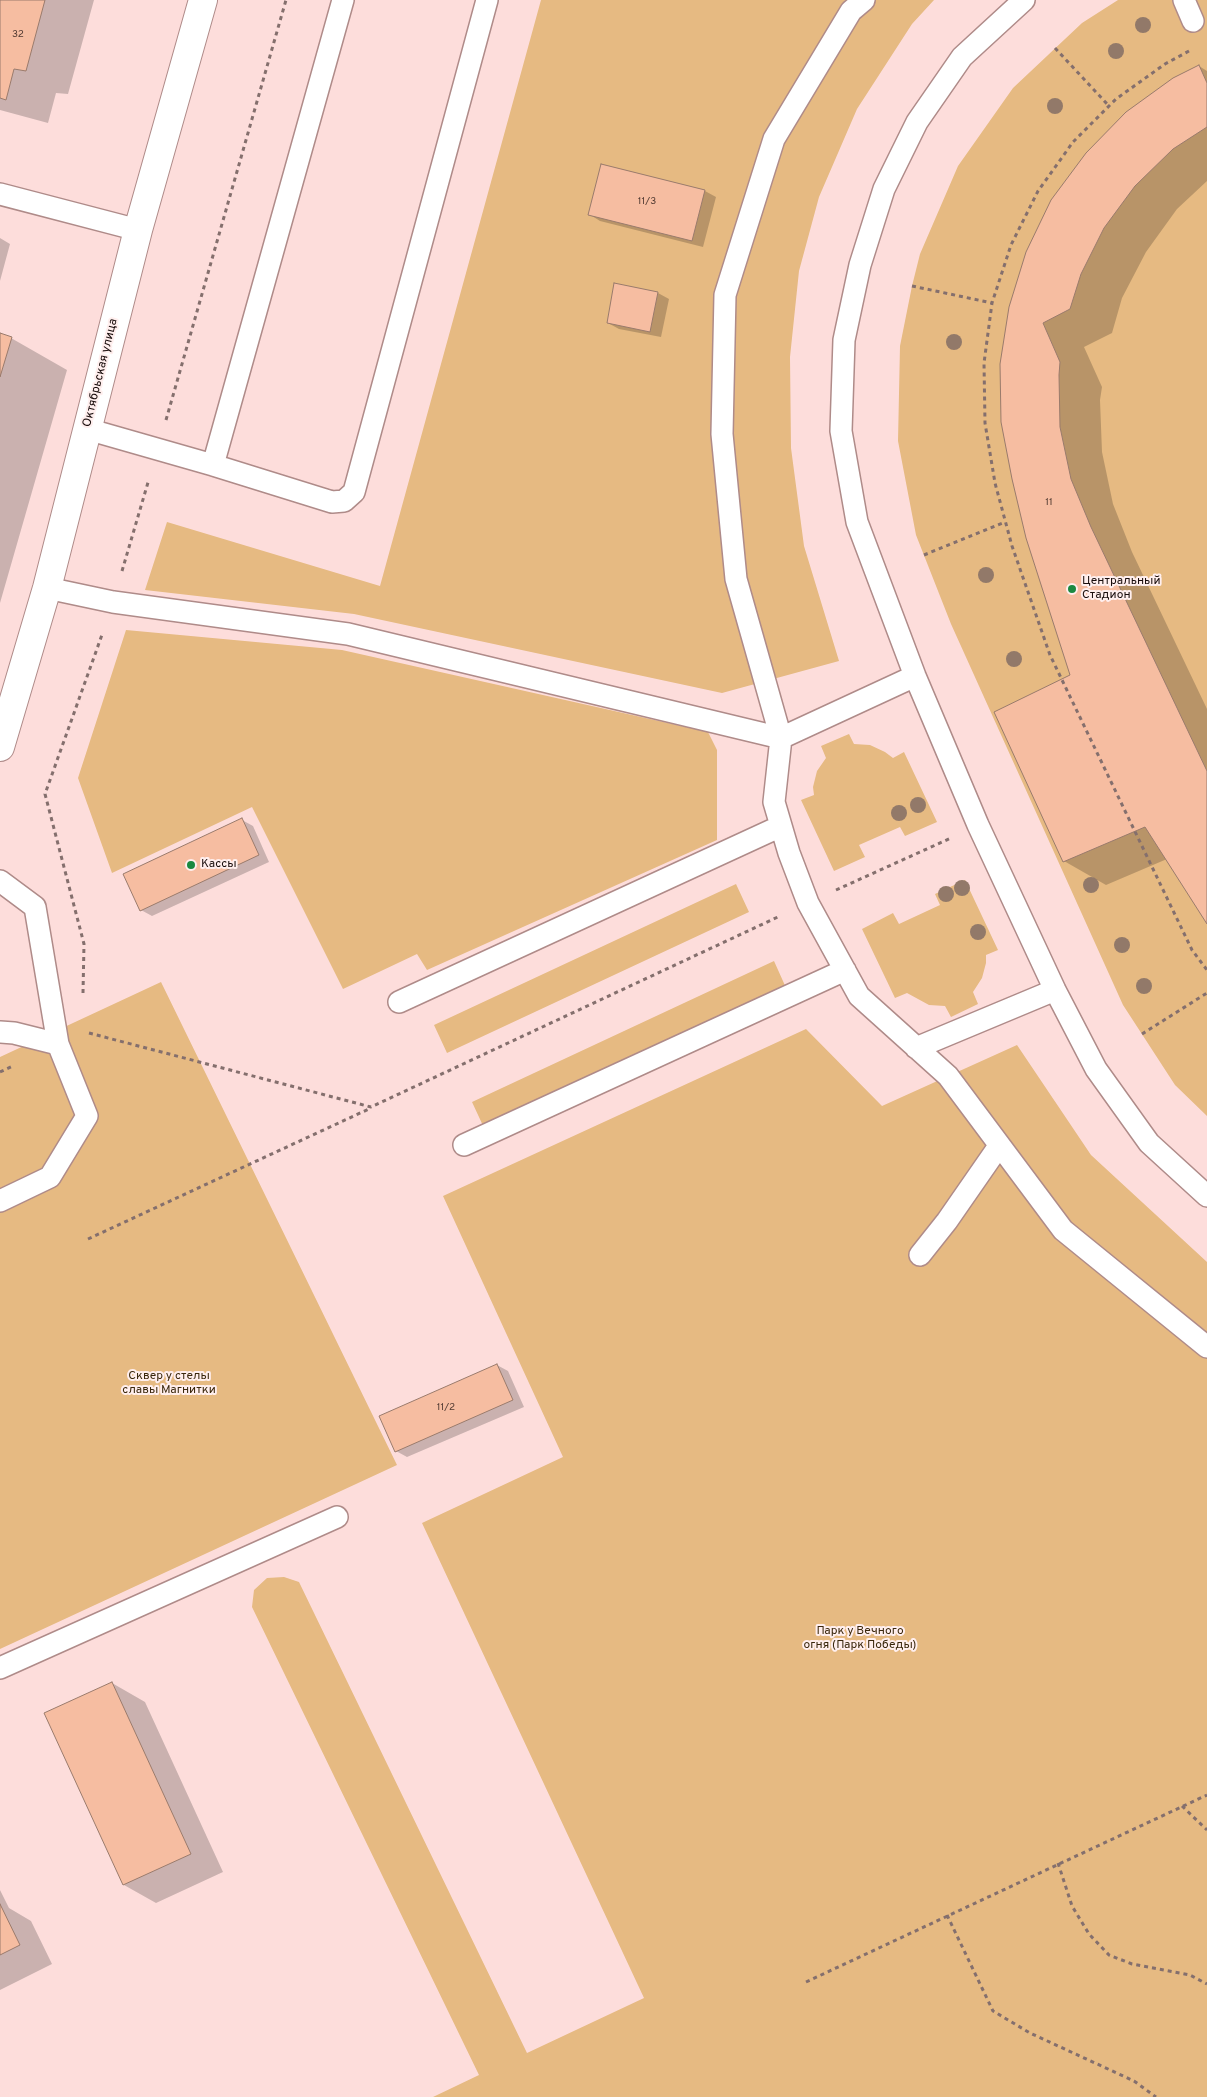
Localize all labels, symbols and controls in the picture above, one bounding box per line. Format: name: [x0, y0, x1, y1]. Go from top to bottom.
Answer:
house number: 32: [12, 29, 24, 41]
house number: 11/3: [638, 196, 656, 208]
street label: Октябрьская улица: [81, 317, 121, 429]
house number: 11: [1045, 497, 1053, 509]
place label: Центральный Стадион: [1082, 575, 1161, 603]
marker: Центральный Стадион: [1066, 583, 1078, 595]
place label: Кассы: [201, 858, 237, 872]
marker: Кассы: [185, 859, 197, 871]
park label: Сквер у стелы славы Магнитки: [122, 1370, 216, 1398]
house number: 11/2: [437, 1402, 455, 1414]
park label: Парк у Вечного огня (Парк Победы): [804, 1625, 916, 1653]

